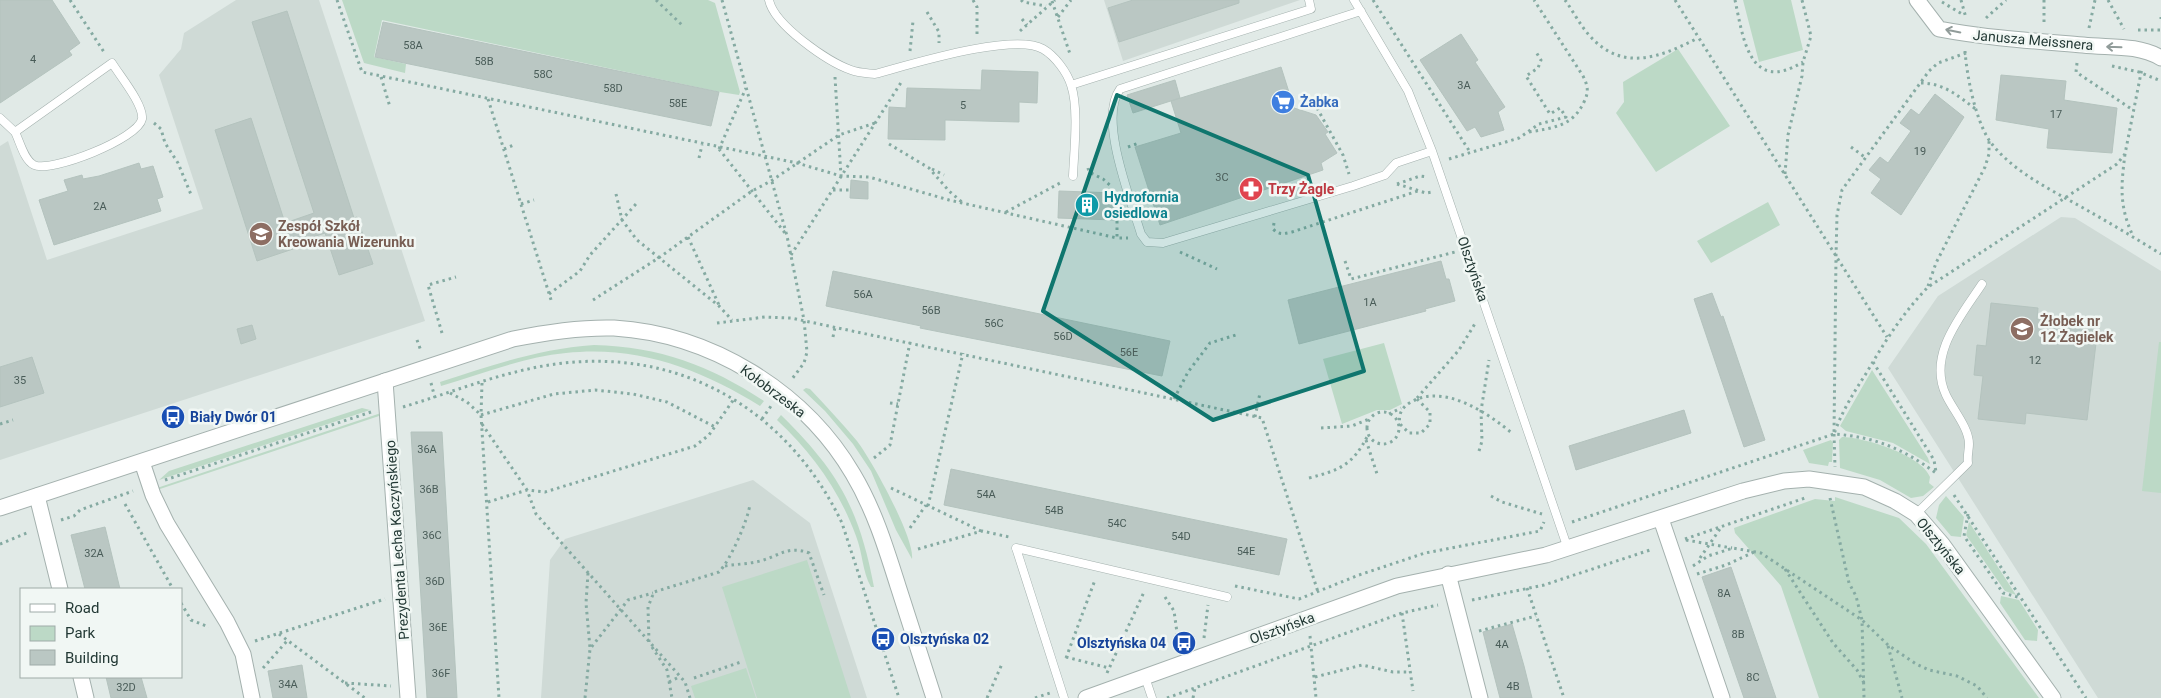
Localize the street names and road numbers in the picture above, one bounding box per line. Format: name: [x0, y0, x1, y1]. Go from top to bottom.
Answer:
street label: Janusza Meissnera: [1972, 27, 2094, 53]
street label: Olsztyńska: [1454, 234, 1492, 304]
street label: Kołobrzeska: [737, 361, 809, 421]
street label: Prezydenta Lecha Kaczyńskiego: [382, 440, 412, 640]
street label: Olsztyńska: [1913, 515, 1969, 577]
street label: Olsztyńska: [1247, 609, 1317, 647]

